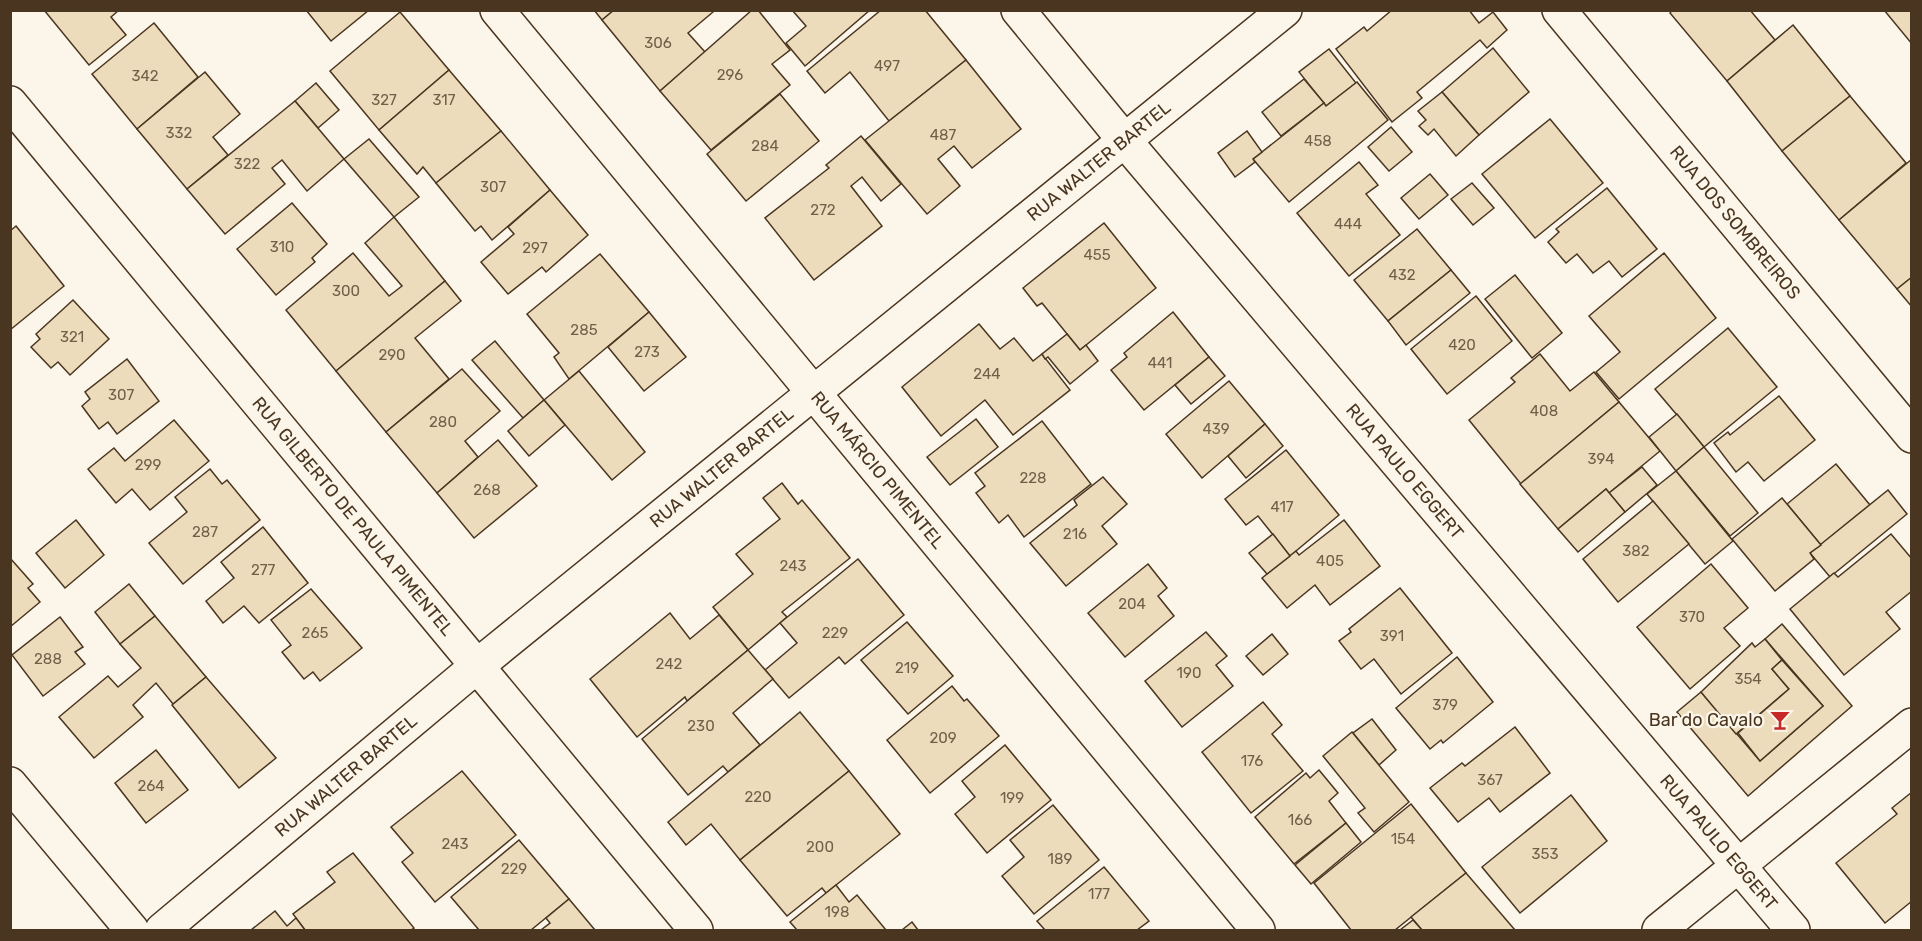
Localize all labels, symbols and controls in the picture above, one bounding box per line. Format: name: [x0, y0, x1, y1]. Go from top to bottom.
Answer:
house number: 306: [644, 34, 672, 52]
house number: 497: [874, 57, 900, 75]
house number: 296: [717, 66, 743, 84]
house number: 342: [131, 67, 159, 85]
house number: 327: [371, 91, 397, 109]
house number: 317: [433, 91, 456, 109]
street label: RUA WALTER BARTEL: [1023, 96, 1175, 226]
house number: 332: [166, 124, 193, 142]
house number: 487: [930, 126, 957, 144]
house number: 458: [1304, 132, 1332, 150]
house number: 284: [751, 137, 779, 155]
street label: RUA DOS SOMBREIROS: [1665, 141, 1805, 304]
house number: 322: [234, 155, 260, 173]
house number: 307: [480, 178, 506, 196]
house number: 272: [810, 201, 836, 219]
house number: 444: [1334, 215, 1362, 233]
house number: 310: [270, 238, 294, 256]
house number: 297: [522, 239, 548, 257]
house number: 455: [1083, 246, 1111, 264]
house number: 432: [1388, 266, 1416, 284]
house number: 300: [332, 282, 360, 300]
house number: 285: [570, 321, 598, 339]
house number: 321: [60, 328, 84, 346]
house number: 420: [1448, 336, 1476, 354]
house number: 273: [634, 343, 660, 361]
house number: 290: [378, 346, 406, 364]
house number: 441: [1148, 354, 1172, 372]
house number: 244: [973, 365, 1001, 383]
house number: 307: [108, 386, 134, 404]
street label: RUA MÁRCIO PIMENTEL: [806, 387, 949, 553]
street label: RUA GILBERTO DE PAULA PIMENTEL: [247, 392, 458, 640]
street label: RUA PAULO EGGERT: [1341, 399, 1468, 543]
house number: 408: [1530, 402, 1558, 420]
street label: RUA WALTER BARTEL: [645, 403, 798, 532]
house number: 280: [429, 413, 457, 431]
house number: 439: [1202, 420, 1230, 438]
house number: 394: [1587, 450, 1615, 468]
house number: 299: [135, 456, 161, 474]
house number: 228: [1019, 469, 1047, 487]
house number: 268: [473, 481, 501, 499]
house number: 417: [1270, 498, 1294, 516]
house number: 287: [192, 523, 218, 541]
house number: 216: [1063, 525, 1087, 543]
house number: 382: [1622, 542, 1650, 560]
house number: 405: [1316, 552, 1344, 570]
house number: 243: [780, 557, 807, 575]
house number: 277: [251, 561, 275, 579]
house number: 204: [1118, 595, 1146, 613]
house number: 370: [1679, 608, 1705, 626]
house number: 265: [302, 624, 328, 642]
house number: 229: [822, 624, 848, 642]
house number: 391: [1380, 627, 1404, 645]
house number: 288: [34, 650, 62, 668]
house number: 242: [656, 655, 683, 673]
house number: 219: [895, 659, 919, 677]
house number: 190: [1177, 664, 1201, 682]
house number: 354: [1734, 670, 1762, 688]
house number: 379: [1432, 696, 1458, 714]
bar icon: Bar do Cavalo: [1768, 708, 1792, 732]
place label: Bar do Cavalo: [1649, 709, 1763, 731]
street label: RUA WALTER BARTEL: [270, 710, 421, 842]
house number: 230: [687, 717, 715, 735]
house number: 209: [929, 729, 957, 747]
house number: 176: [1241, 752, 1263, 770]
street label: RUA PAULO EGGERT: [1655, 770, 1782, 914]
house number: 367: [1477, 771, 1503, 789]
house number: 264: [137, 777, 165, 795]
house number: 220: [744, 788, 772, 806]
house number: 199: [1000, 789, 1024, 807]
house number: 166: [1288, 811, 1312, 829]
house number: 154: [1391, 830, 1415, 848]
house number: 243: [442, 835, 469, 853]
house number: 200: [806, 838, 834, 856]
house number: 353: [1532, 845, 1558, 863]
house number: 189: [1048, 850, 1073, 868]
house number: 229: [501, 860, 527, 878]
house number: 177: [1088, 885, 1110, 903]
house number: 198: [825, 903, 849, 921]

